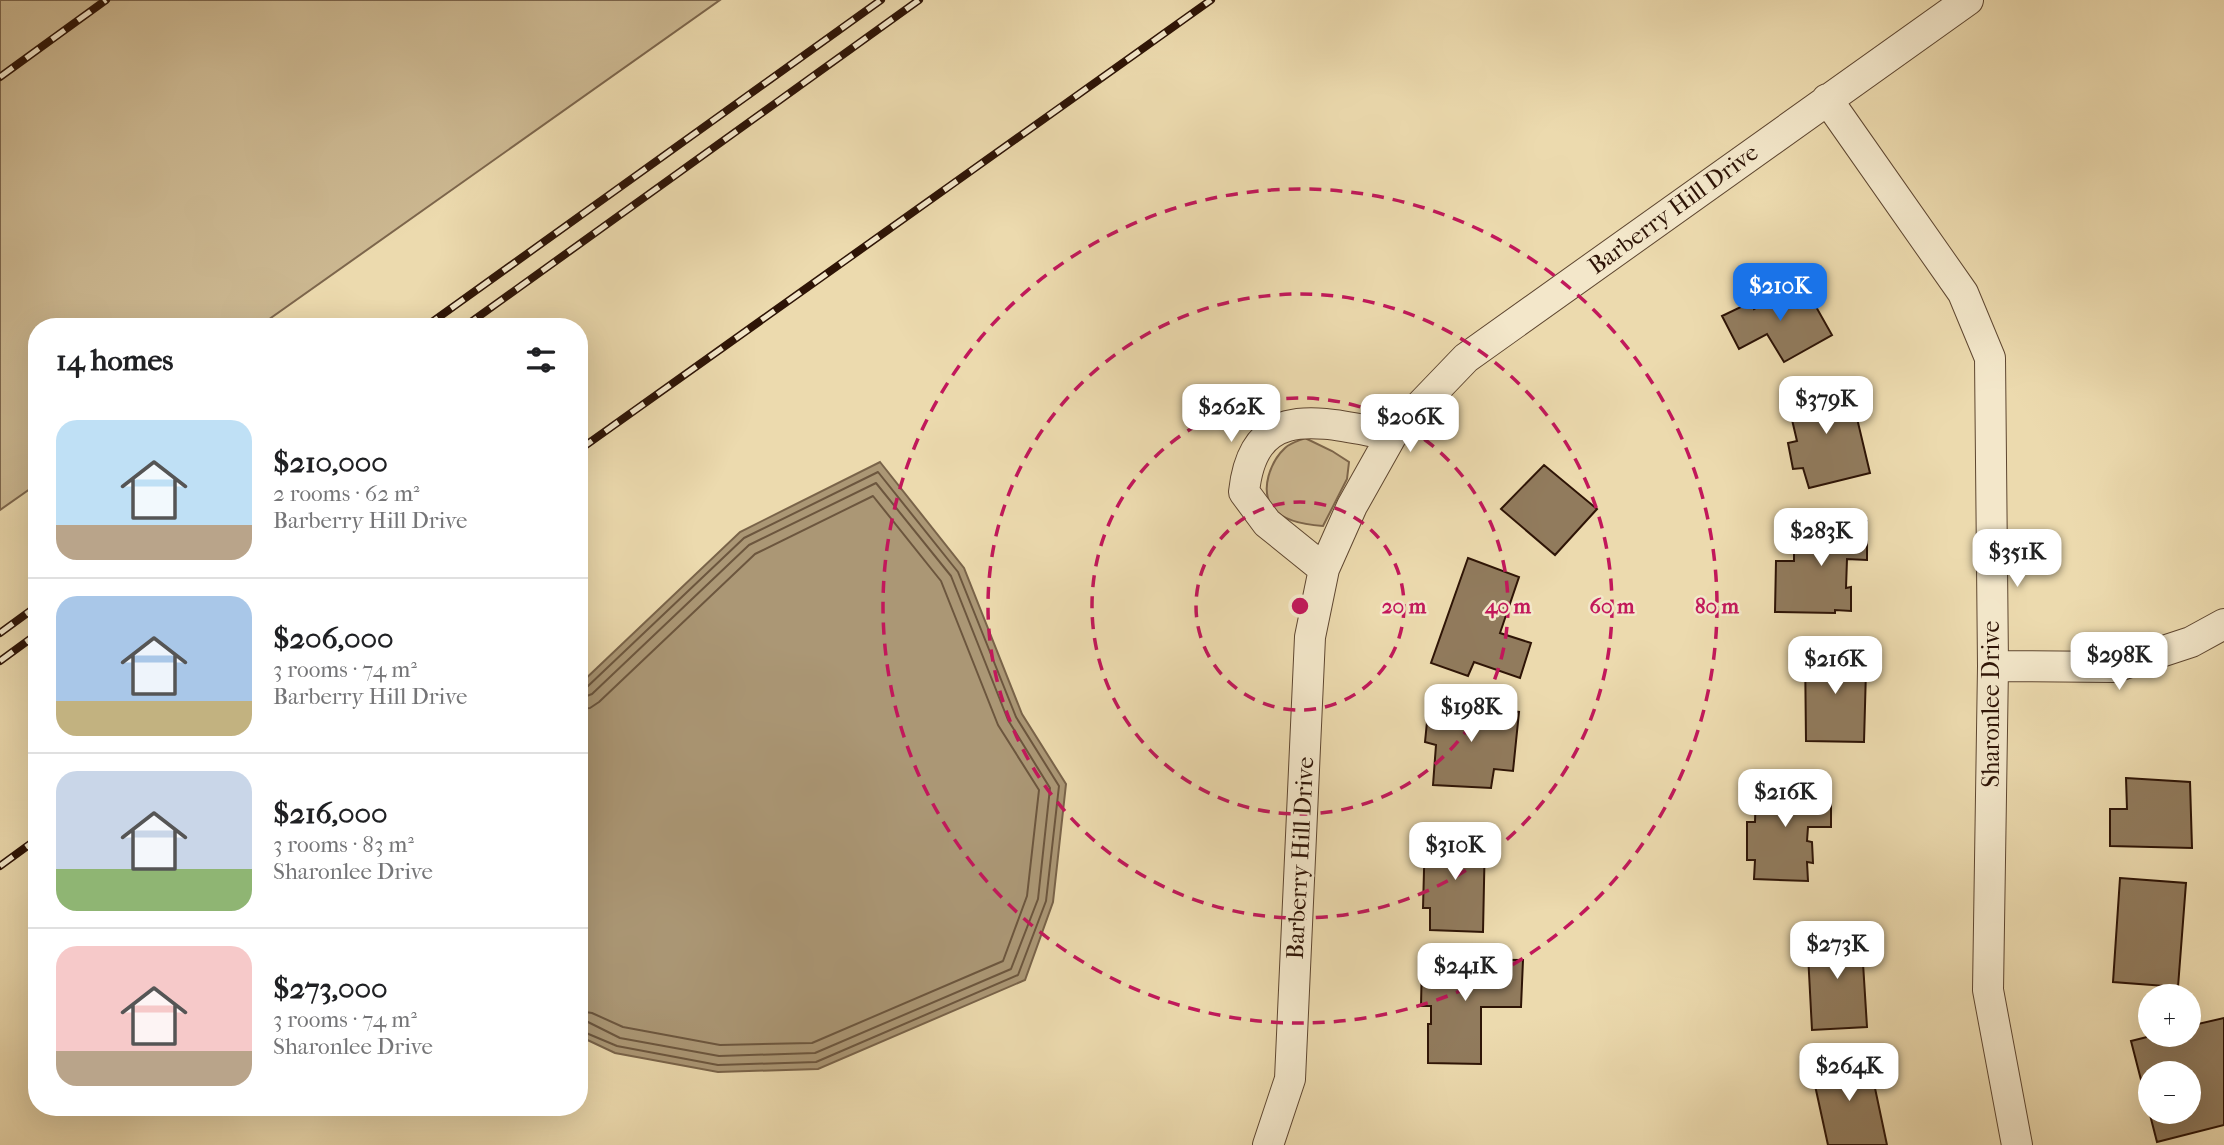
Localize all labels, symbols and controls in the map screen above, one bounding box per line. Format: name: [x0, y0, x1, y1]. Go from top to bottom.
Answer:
street label: Barberry Hill Drive: [1583, 138, 1763, 280]
pin: $210K: [1731, 264, 1829, 323]
text: $210K: [1749, 272, 1811, 299]
icon: filters: [522, 341, 560, 379]
text: 14 homes: [56, 343, 173, 378]
pin: $379K: [1777, 376, 1875, 436]
pin: $262K: [1182, 384, 1280, 444]
text: $379K: [1795, 385, 1857, 412]
text: $262K: [1198, 393, 1264, 420]
pin: $206K: [1361, 394, 1459, 454]
text: $206K: [1377, 403, 1443, 430]
text: $210,000: [273, 445, 388, 480]
icon: home: [112, 448, 196, 532]
text: 2 rooms · 62 m²: [273, 480, 420, 507]
text: Barberry Hill Drive: [273, 507, 467, 534]
pin: $283K: [1772, 508, 1870, 568]
text: $283K: [1790, 517, 1852, 544]
pin: $351K: [1968, 530, 2066, 589]
text: $351K: [1989, 538, 2045, 565]
centre of rings: [1288, 594, 1312, 618]
text: 20 m: [1382, 594, 1427, 618]
text: 40 m: [1484, 594, 1532, 619]
text: 60 m: [1590, 594, 1635, 618]
text: 80 m: [1695, 594, 1740, 618]
street label: Sharonlee Drive: [1977, 620, 2005, 787]
text: $206,000: [273, 621, 394, 656]
icon: home: [112, 624, 196, 708]
pin: $298K: [2070, 632, 2168, 692]
pin: $216K: [1786, 636, 1884, 696]
text: $298K: [2087, 641, 2151, 668]
text: $216K: [1804, 645, 1866, 672]
text: 3 rooms · 74 m²: [273, 656, 417, 683]
text: Barberry Hill Drive: [273, 683, 467, 710]
pin: $198K: [1422, 684, 1520, 744]
text: $198K: [1440, 693, 1502, 720]
street label: Barberry Hill Drive: [1281, 756, 1319, 960]
pin: $216K: [1736, 770, 1834, 829]
text: $216K: [1754, 778, 1816, 805]
text: $216,000: [273, 796, 388, 831]
icon: home: [112, 799, 196, 883]
pin: $310K: [1406, 822, 1504, 882]
text: 3 rooms · 83 m²: [273, 831, 414, 858]
text: $310K: [1425, 831, 1485, 858]
text: Sharonlee Drive: [273, 858, 433, 885]
pin: $273K: [1788, 922, 1886, 981]
text: $273K: [1806, 930, 1868, 957]
pin: $241K: [1416, 944, 1514, 1003]
text: $241K: [1434, 952, 1497, 979]
text: $273,000: [273, 971, 388, 1006]
icon: home: [112, 974, 196, 1058]
map controls: [2138, 984, 2201, 1124]
button: +: [2138, 984, 2201, 1047]
text: 3 rooms · 74 m²: [273, 1006, 417, 1033]
text: Sharonlee Drive: [273, 1033, 433, 1060]
pin: $264K: [1800, 1044, 1898, 1103]
text: $264K: [1815, 1052, 1883, 1079]
button: −: [2138, 1061, 2201, 1124]

